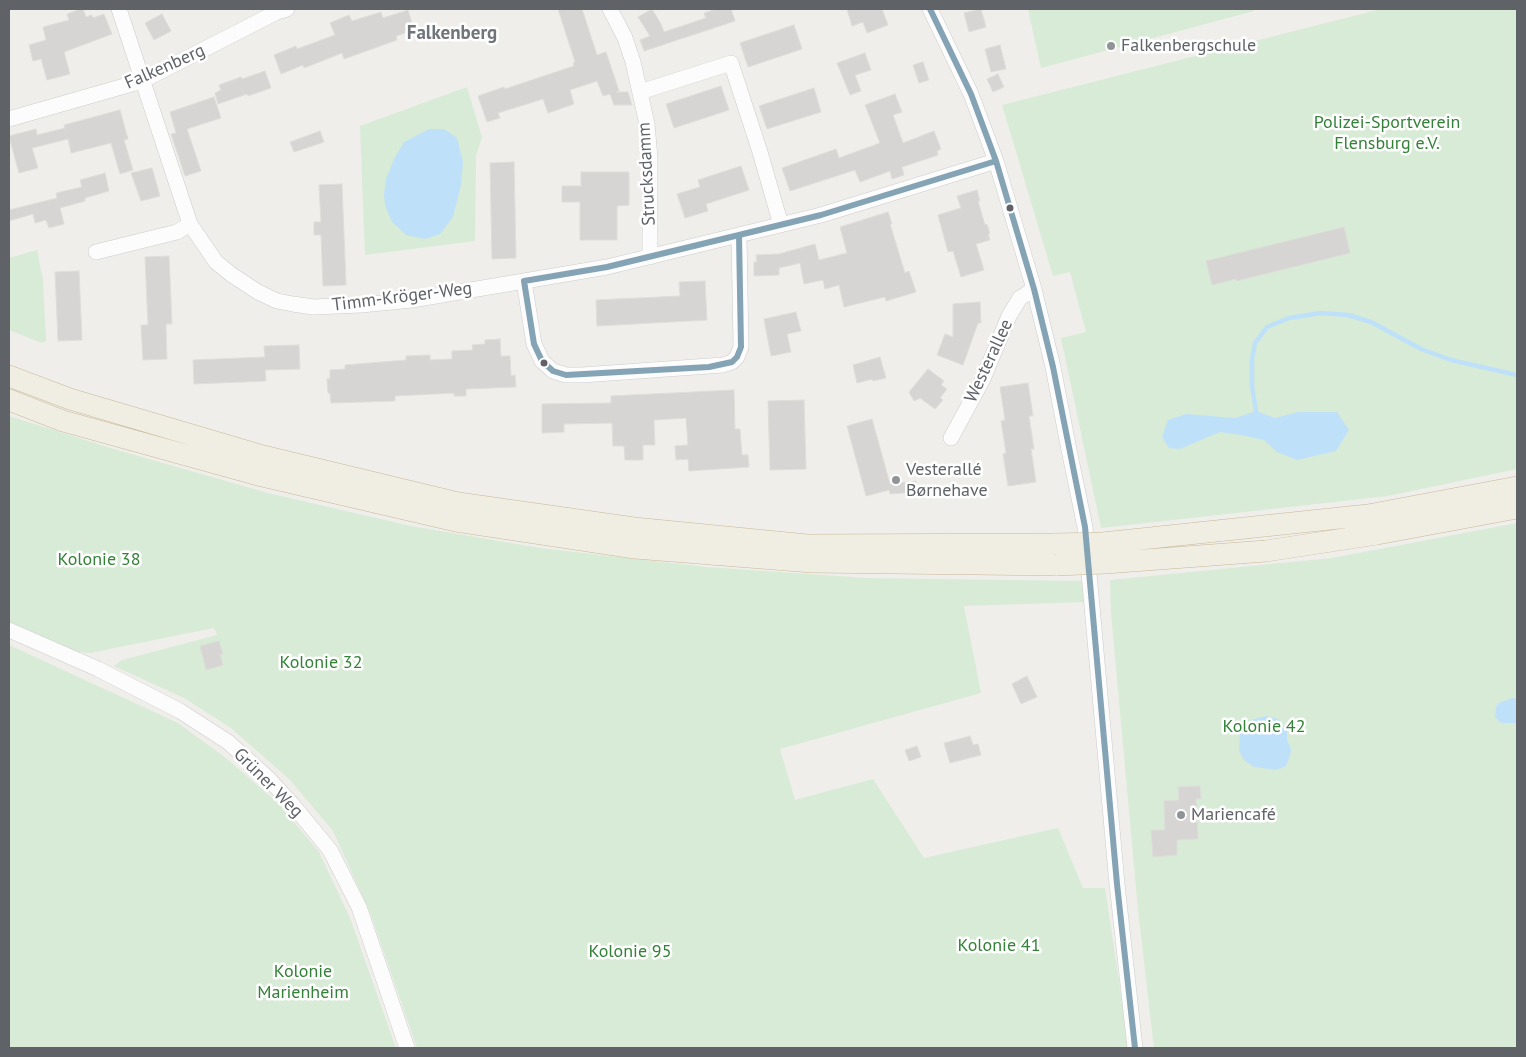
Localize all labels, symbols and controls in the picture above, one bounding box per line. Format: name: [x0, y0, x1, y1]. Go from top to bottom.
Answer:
district label: Falkenberg: [407, 23, 497, 45]
place label: Falkenbergschule: [1121, 35, 1256, 57]
street label: Falkenberg: [122, 40, 208, 94]
marker: Falkenbergschule: [1105, 40, 1117, 52]
park label: Polizei-Sportverein Flensburg e.V.: [1314, 112, 1460, 154]
street label: Strucksdamm: [634, 122, 660, 226]
unlabelled marker: [1005, 203, 1015, 213]
street label: Timm-Kröger-Weg: [331, 278, 473, 316]
street label: Westerallee: [960, 316, 1018, 406]
unlabelled marker: [539, 358, 549, 368]
place label: Vesterallé Børnehave: [906, 459, 988, 502]
marker: Vesterallé Børnehave: [890, 474, 902, 486]
park label: Kolonie 38: [58, 549, 140, 571]
park label: Kolonie 32: [280, 652, 362, 674]
park label: Kolonie 42: [1223, 716, 1305, 738]
street label: Grüner Weg: [229, 744, 307, 822]
place label: Mariencafé: [1191, 804, 1276, 826]
marker: Mariencafé: [1175, 809, 1187, 821]
park label: Kolonie 41: [958, 935, 1040, 957]
park label: Kolonie 95: [589, 941, 671, 963]
park label: Kolonie Marienheim: [257, 961, 349, 1004]

